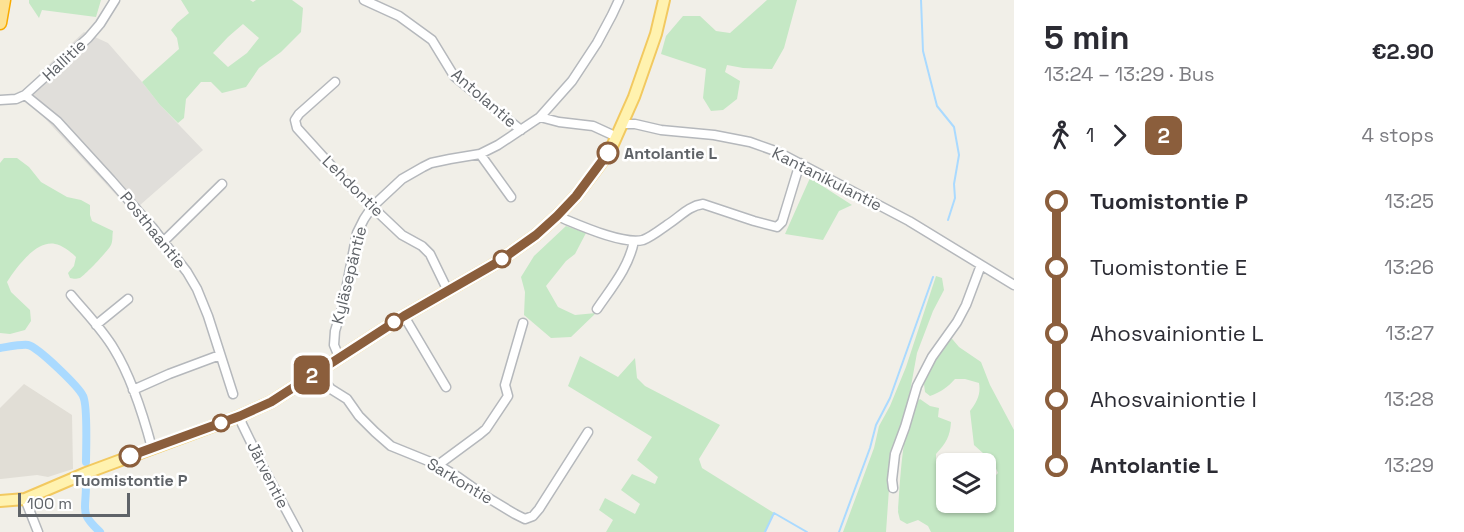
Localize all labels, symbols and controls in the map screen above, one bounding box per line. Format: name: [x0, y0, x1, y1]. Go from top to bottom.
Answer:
text: 5 min: [1044, 17, 1129, 59]
street label: Hallitie: [38, 35, 90, 85]
text: €2.90: [1372, 37, 1434, 65]
text: 13:24 – 13:29 · Bus: [1044, 61, 1215, 87]
street label: Antolantie: [447, 64, 521, 132]
icon: walk: [1044, 119, 1077, 152]
icon: forward: [1103, 119, 1136, 152]
text: 1: [1086, 122, 1094, 148]
text: 2: [1157, 122, 1170, 149]
text: 4 stops: [1361, 122, 1434, 148]
marker: Antolantie L: [597, 142, 619, 164]
street label: Kantanikulantie: [768, 142, 886, 216]
place label: Antolantie L: [624, 143, 718, 164]
street label: Lehdontie: [318, 151, 388, 221]
street label: Posthaantie: [115, 187, 191, 273]
text: Tuomistontie P: [1090, 187, 1248, 215]
text: 13:25: [1384, 188, 1434, 214]
street label: Kyläsepäntie: [327, 224, 371, 326]
unlabelled marker: [493, 250, 511, 268]
text: Tuomistontie E: [1090, 253, 1247, 281]
text: 13:26: [1384, 254, 1434, 280]
unlabelled marker: [385, 313, 403, 331]
text: Ahosvainiontie L: [1090, 319, 1264, 347]
text: 13:27: [1385, 320, 1434, 346]
line badge: 2: [292, 356, 332, 394]
text: 2: [306, 362, 318, 389]
text: Ahosvainiontie I: [1090, 385, 1257, 413]
text: 13:28: [1384, 386, 1434, 412]
unlabelled marker: [212, 414, 230, 432]
street label: Järventie: [242, 438, 294, 512]
marker: Tuomistontie P: [119, 445, 141, 467]
text: Antolantie L: [1090, 451, 1218, 479]
text: 13:29: [1384, 452, 1434, 478]
street label: Sarkontie: [423, 453, 497, 509]
map controls: [936, 453, 996, 513]
button: layers: [936, 453, 996, 513]
place label: Tuomistontie P: [73, 470, 188, 491]
scale bar: [18, 490, 130, 518]
text: 100 m: [27, 493, 72, 514]

